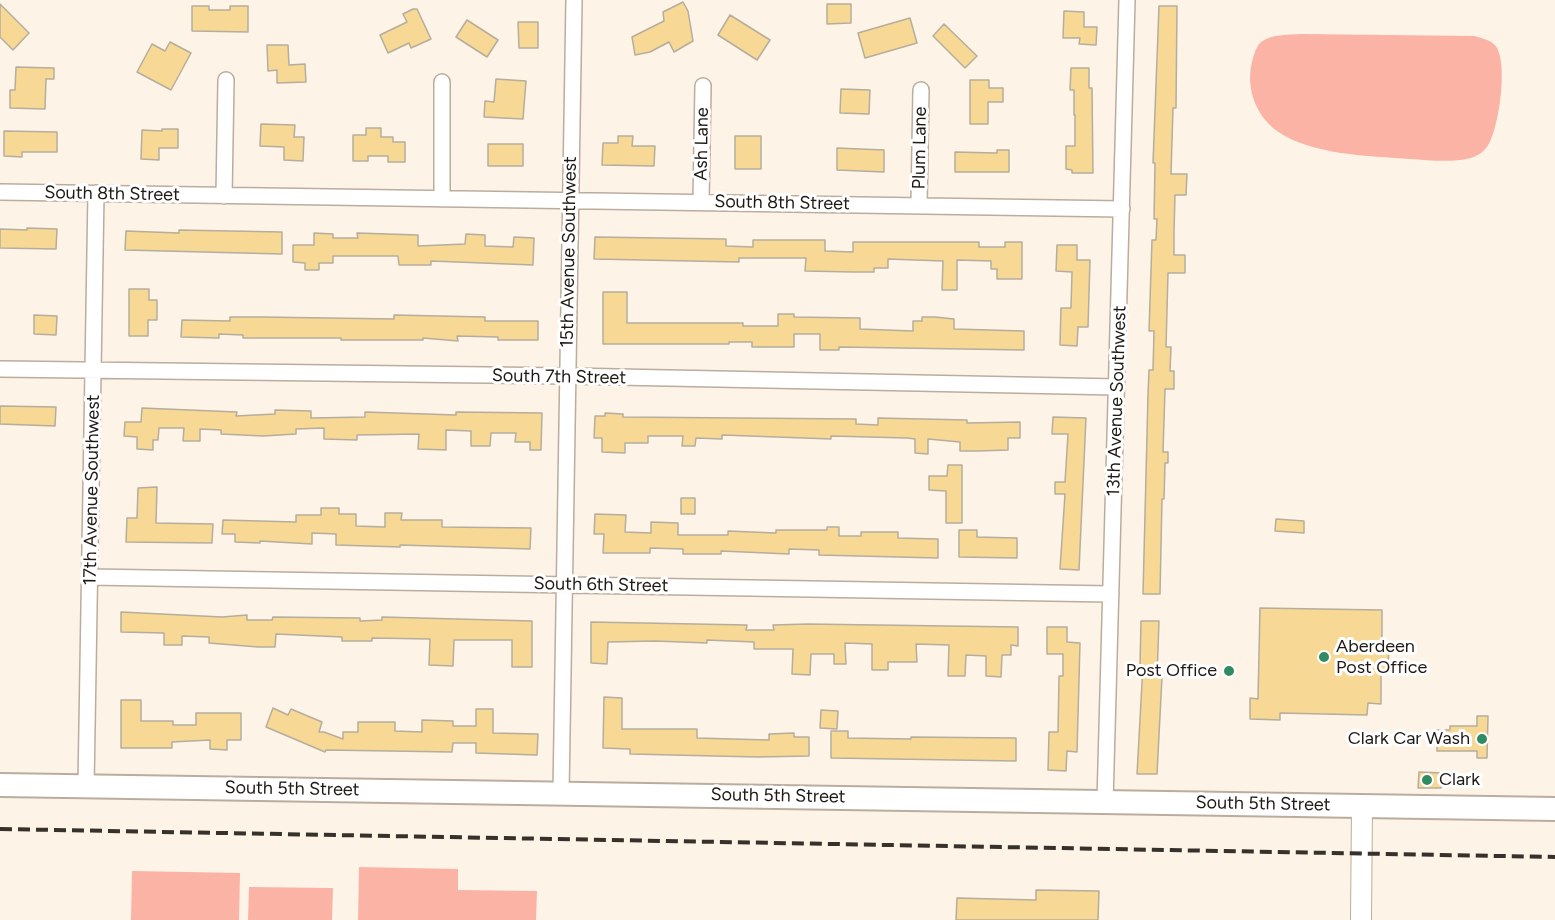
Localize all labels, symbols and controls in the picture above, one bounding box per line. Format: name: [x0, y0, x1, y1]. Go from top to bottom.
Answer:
street label: Ash Lane: [691, 107, 713, 181]
street label: Plum Lane: [908, 107, 932, 189]
street label: 15th Avenue Southwest: [557, 156, 581, 348]
street label: South 8th Street: [44, 182, 180, 206]
street label: South 8th Street: [714, 191, 850, 215]
street label: 13th Avenue Southwest: [1103, 305, 1131, 497]
street label: South 7th Street: [492, 365, 626, 389]
street label: 17th Avenue Southwest: [80, 394, 104, 586]
street label: South 6th Street: [533, 573, 669, 597]
place label: Aberdeen Post Office: [1336, 636, 1427, 678]
marker: Aberdeen Post Office: [1317, 650, 1331, 664]
place label: Post Office: [1126, 660, 1217, 682]
marker: Post Office: [1222, 664, 1236, 678]
place label: Clark Car Wash: [1348, 728, 1470, 750]
marker: Clark Car Wash: [1475, 732, 1489, 746]
place label: Clark: [1439, 769, 1480, 791]
marker: Clark: [1420, 773, 1434, 787]
street label: South 5th Street: [224, 777, 360, 801]
street label: South 5th Street: [710, 784, 846, 808]
street label: South 5th Street: [1195, 792, 1331, 816]

